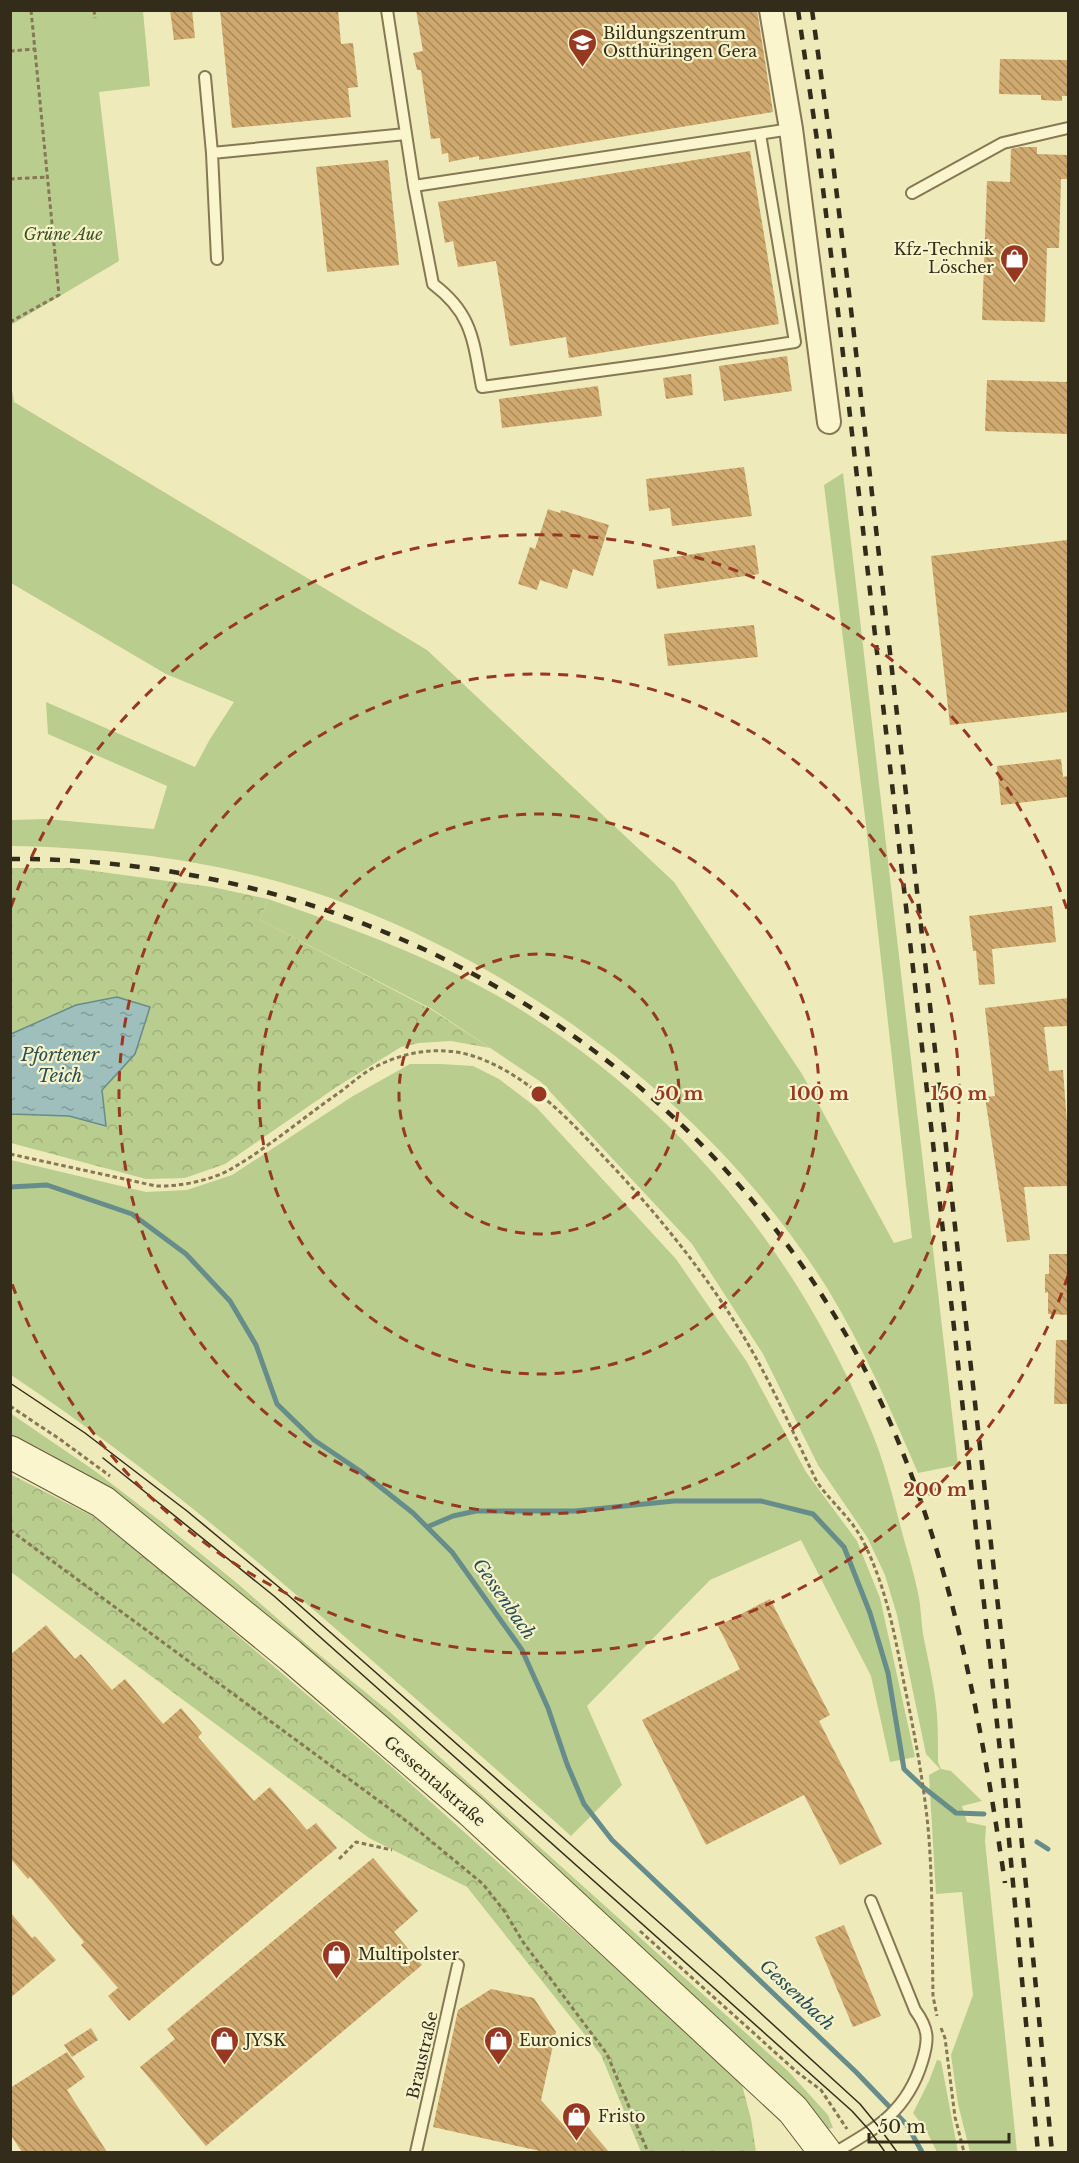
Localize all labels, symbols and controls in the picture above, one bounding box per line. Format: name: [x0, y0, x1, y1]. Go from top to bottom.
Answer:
place label: Bildungszentrum Ostthüringen Gera: [603, 23, 757, 61]
school or university icon: Bildungszentrum Ostthüringen Gera: [566, 26, 598, 68]
park label: Grüne Aue: [23, 224, 103, 244]
place label: Kfz-Technik Löscher: [894, 239, 994, 277]
shop icon: Kfz-Technik Löscher: [999, 242, 1031, 284]
water label: Pfortener Teich: [20, 1044, 100, 1087]
text: 50 m: [655, 1083, 704, 1105]
text: 100 m: [789, 1083, 849, 1105]
text: 150 m: [931, 1083, 988, 1105]
centre of rings: [529, 1084, 549, 1104]
text: 200 m: [903, 1479, 967, 1501]
water label: Gessenbach: [468, 1554, 540, 1644]
street label: Gessentalstraße: [380, 1732, 490, 1830]
shop icon: Multipolster: [321, 1938, 353, 1980]
place label: Multipolster: [358, 1944, 460, 1964]
water label: Gessenbach: [755, 1955, 839, 2035]
street label: Braustraße: [402, 2009, 442, 2101]
shop icon: JYSK: [208, 2024, 240, 2066]
shop icon: Euronics: [482, 2024, 514, 2066]
place label: JYSK: [243, 2030, 286, 2050]
place label: Euronics: [519, 2030, 592, 2050]
shop icon: Fristo: [561, 2100, 593, 2142]
place label: Fristo: [598, 2106, 645, 2126]
scale bar: [869, 2106, 1008, 2144]
text: 50 m: [878, 2116, 926, 2138]

